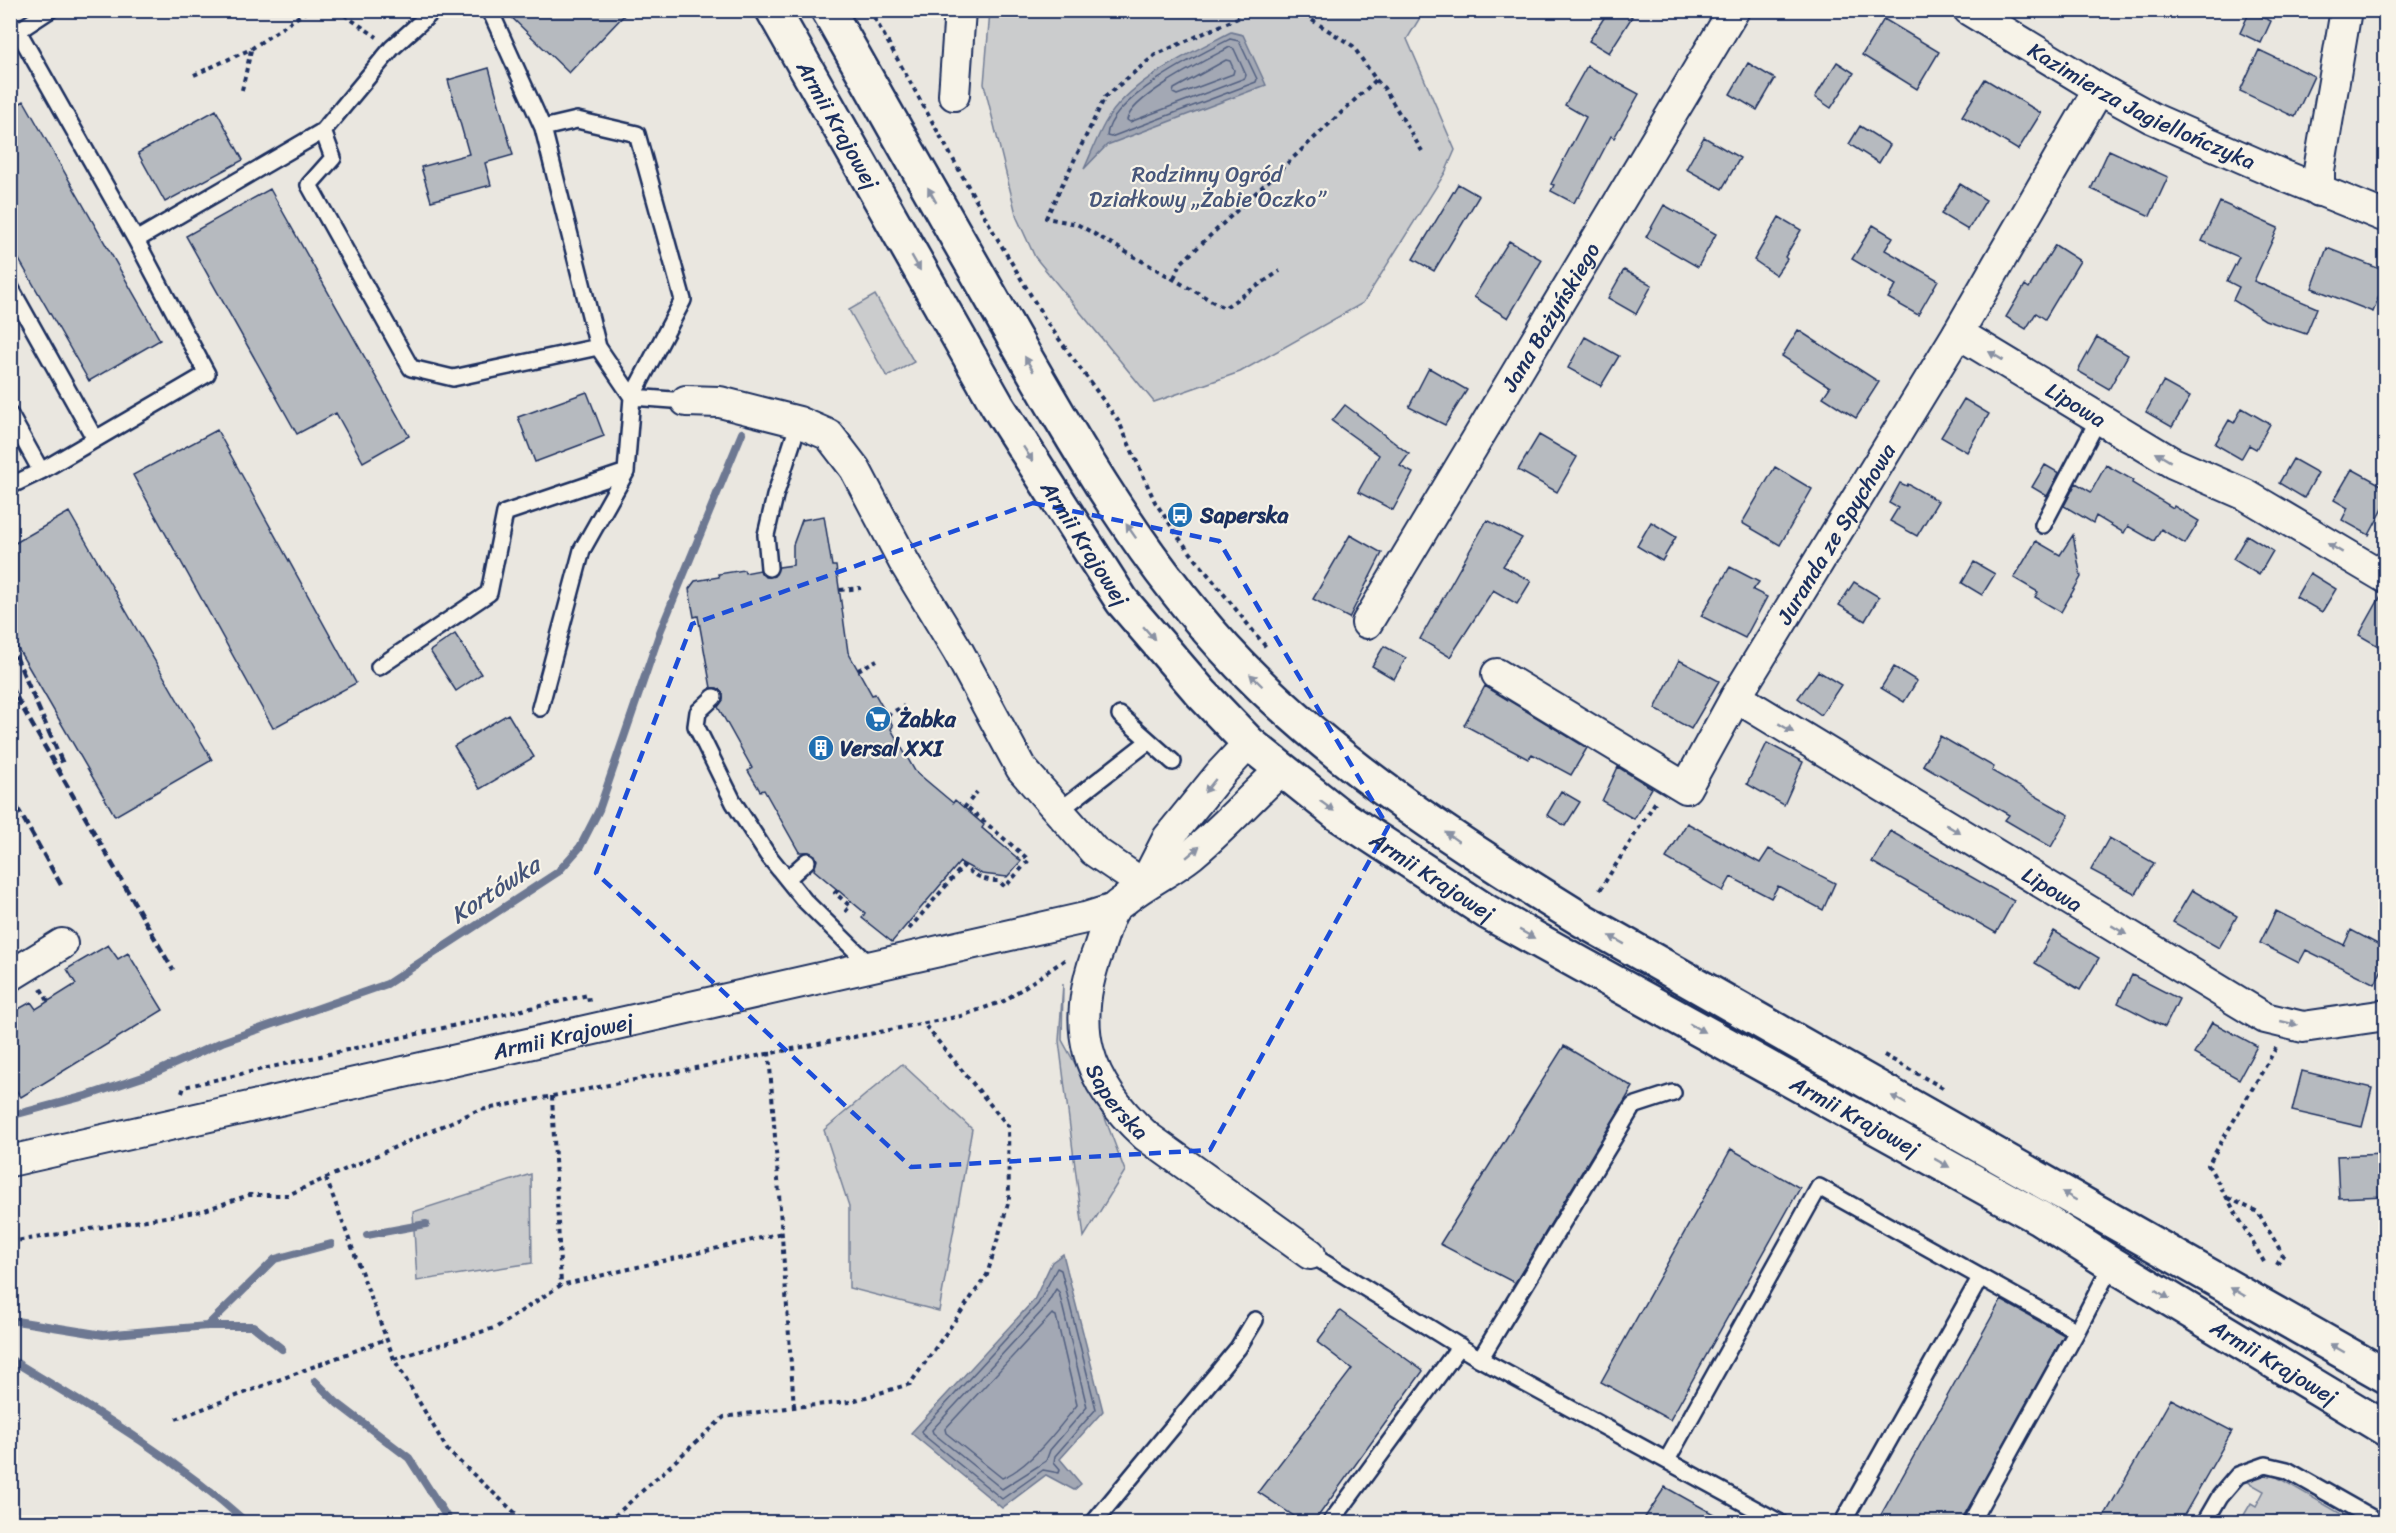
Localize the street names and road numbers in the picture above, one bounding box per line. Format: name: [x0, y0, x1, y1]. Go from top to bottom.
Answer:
street label: Kazimierza Jagiellończyka: [2020, 31, 2262, 181]
street label: Armii Krajowej: [785, 52, 891, 198]
street label: Jana Bażyńskiego: [1490, 234, 1611, 400]
street label: Lipowa: [2038, 371, 2114, 438]
street label: Juranda ze Spychowa: [1765, 435, 1907, 633]
street label: Armii Krajowej: [1029, 472, 1140, 616]
street label: Armii Krajowej: [1361, 820, 1503, 933]
street label: Lipowa: [2014, 856, 2090, 923]
street label: Armii Krajowej: [488, 1001, 639, 1071]
street label: Saperska: [1074, 1057, 1158, 1150]
street label: Armii Krajowej: [1782, 1064, 1928, 1169]
street label: Armii Krajowej: [2202, 1308, 2347, 1416]

